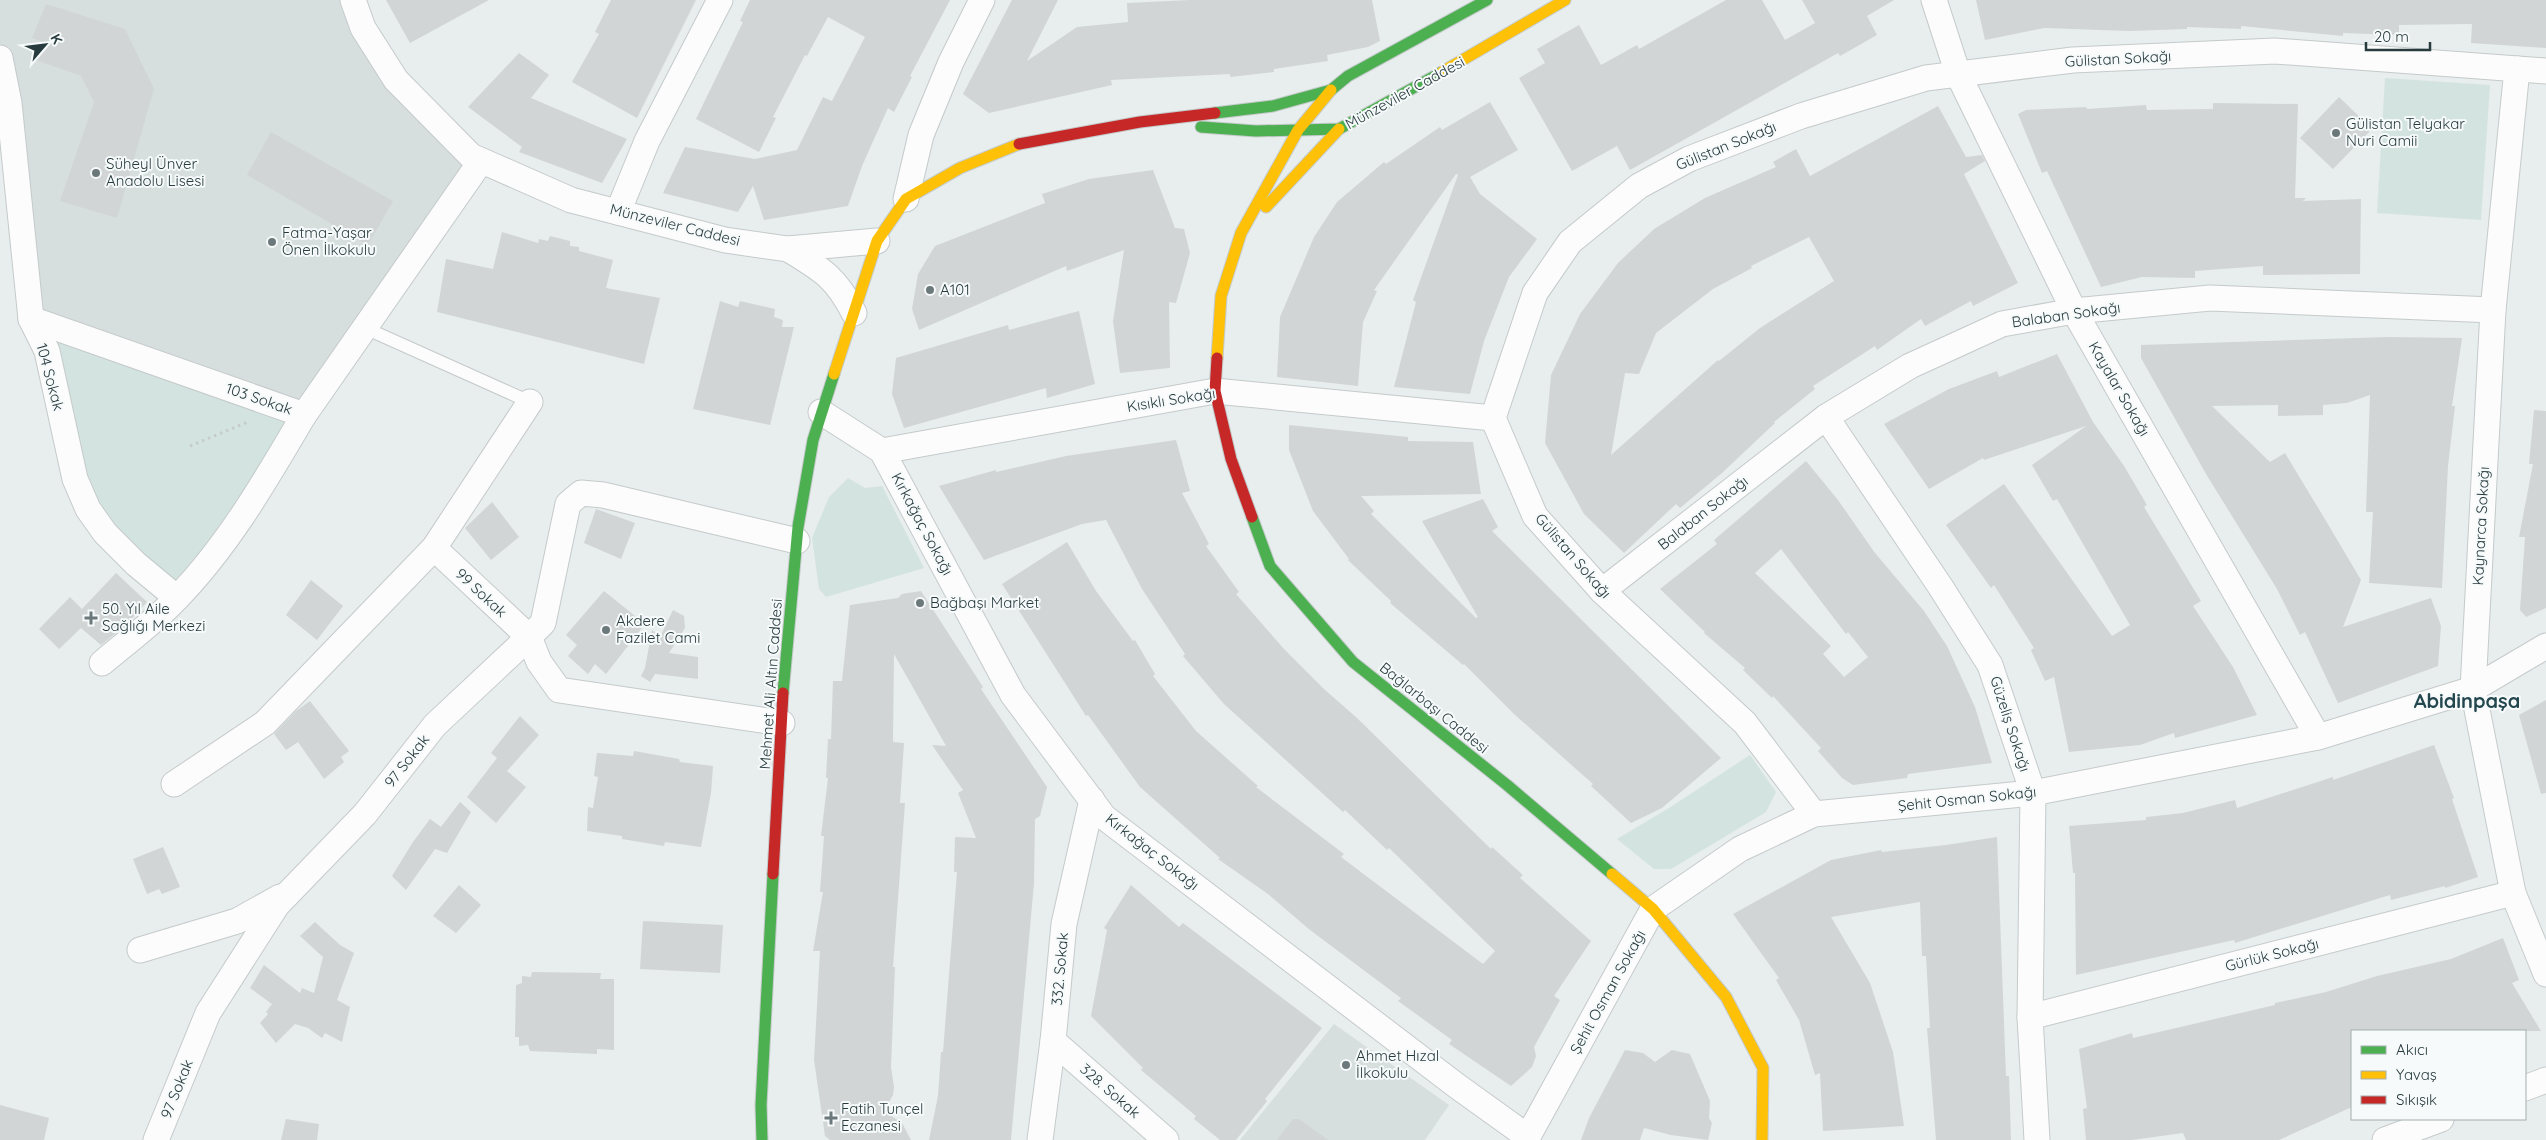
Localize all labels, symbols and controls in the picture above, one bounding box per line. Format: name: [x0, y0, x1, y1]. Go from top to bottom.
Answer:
north arrow: [20, 20, 70, 70]
scale bar: [2366, 20, 2430, 52]
text: 20 m: [2374, 27, 2409, 46]
text: K: [46, 31, 67, 47]
street label: Gülistan Sokağı: [2064, 46, 2172, 71]
street label: Münzeviler Caddesi: [1342, 52, 1468, 133]
place label: Gülistan Telyakar Nuri Camii: [2346, 114, 2465, 150]
street label: Gülistan Sokağı: [1673, 117, 1779, 174]
marker: Gülistan Telyakar Nuri Camii: [2330, 127, 2342, 139]
place label: Süheyl Ünver Anadolu Lisesi: [106, 154, 205, 190]
marker: Süheyl Ünver Anadolu Lisesi: [90, 167, 102, 179]
street label: Münzeviler Caddesi: [608, 199, 742, 250]
place label: Fatma-Yaşar Önen İlkokulu: [282, 223, 376, 259]
marker: Fatma-Yaşar Önen İlkokulu: [266, 236, 278, 248]
place label: A101: [940, 280, 970, 299]
marker: A101: [924, 284, 936, 296]
street label: Balaban Sokağı: [2010, 297, 2121, 332]
street label: Kayalar Sokağı: [2085, 338, 2154, 440]
street label: 104 Sokak: [32, 341, 69, 413]
street label: 103 Sokak: [223, 378, 295, 419]
street label: Kısıklı Sokağı: [1125, 383, 1217, 416]
street label: Kaynarca Sokağı: [2468, 466, 2493, 586]
street label: Kırkağaç Sokağı: [887, 469, 957, 578]
street label: Balaban Sokağı: [1654, 471, 1752, 554]
street label: Gülistan Sokağı: [1531, 509, 1616, 602]
street label: 99 Sokak: [452, 564, 511, 621]
place label: Bağbaşı Market: [930, 593, 1039, 612]
marker: Bağbaşı Market: [914, 597, 926, 609]
street label: Mehmet Ali Altın Caddesi: [755, 598, 786, 770]
place label: 50. Yıl Aile Sağlığı Merkezi: [102, 599, 205, 635]
marker: 50. Yıl Aile Sağlığı Merkezi: [84, 611, 98, 625]
place label: Akdere Fazilet Cami: [616, 611, 700, 647]
marker: Akdere Fazilet Cami: [600, 624, 612, 636]
street label: Bağlarbaşı Caddesi: [1376, 658, 1493, 757]
street label: Güzeliş Sokağı: [1986, 674, 2035, 774]
district label: Abidinpaşa: [2414, 688, 2520, 713]
street label: 97 Sokak: [380, 730, 433, 791]
street label: Şehit Osman Sokağı: [1897, 782, 2037, 815]
street label: Kırkağaç Sokağı: [1102, 809, 1203, 894]
street label: Şehit Osman Sokağı: [1566, 926, 1650, 1057]
street label: 332. Sokak: [1047, 932, 1072, 1006]
street label: Gürlük Sokağı: [2223, 934, 2321, 975]
legend: [2351, 1030, 2526, 1120]
text: Akıcı: [2396, 1040, 2428, 1059]
place label: Ahmet Hızal İlkokulu: [1356, 1046, 1439, 1082]
street label: 97 Sokak: [156, 1056, 197, 1121]
street label: 328. Sokak: [1076, 1059, 1144, 1122]
marker: Ahmet Hızal İlkokulu: [1340, 1059, 1352, 1071]
text: Yavaş: [2396, 1065, 2437, 1084]
text: Sıkışık: [2396, 1090, 2437, 1109]
place label: Fatih Tunçel Eczanesi: [841, 1099, 923, 1135]
marker: Fatih Tunçel Eczanesi: [825, 1112, 837, 1124]

